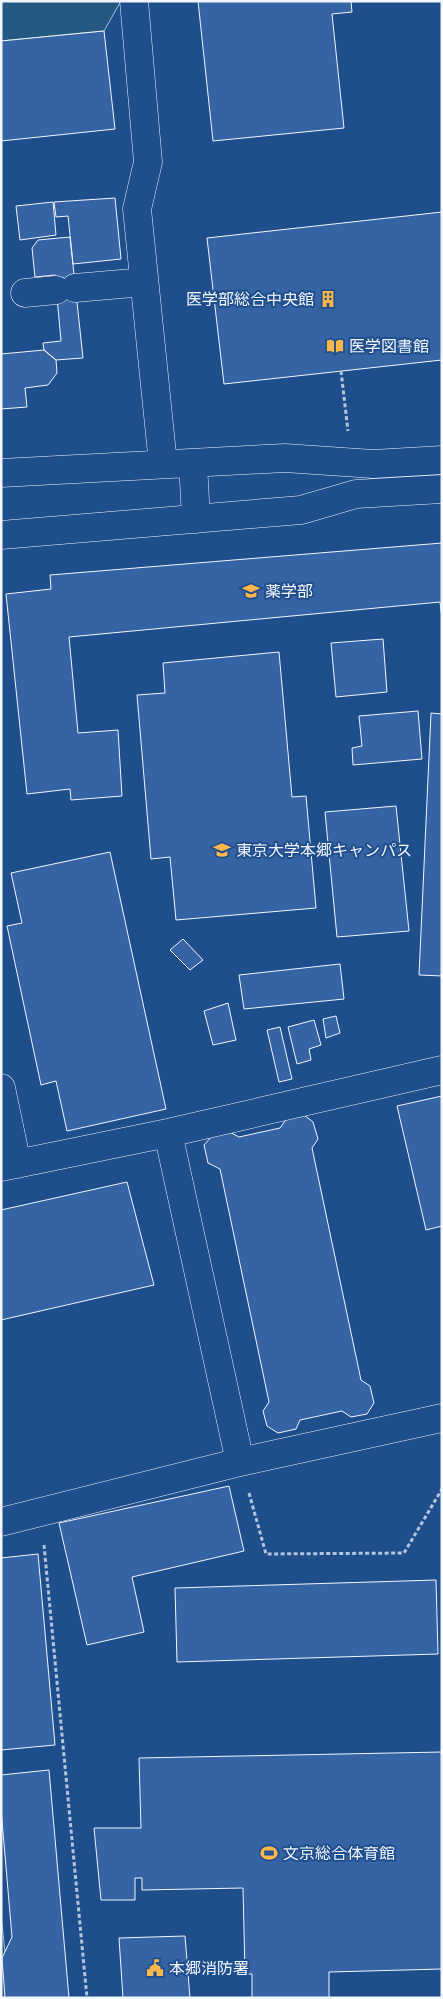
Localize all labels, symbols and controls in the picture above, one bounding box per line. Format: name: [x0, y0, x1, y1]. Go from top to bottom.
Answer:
building icon: 医学部総合中央館: [318, 289, 338, 309]
place label: 医学部総合中央館: [186, 290, 314, 309]
library icon: 医学図書館: [325, 336, 345, 356]
place label: 医学図書館: [349, 337, 429, 356]
school or university icon: 薬学部: [241, 581, 261, 601]
place label: 薬学部: [265, 582, 313, 601]
school or university icon: 東京大学本郷キャンパス: [212, 840, 232, 860]
place label: 東京大学本郷キャンパス: [236, 841, 412, 860]
sports icon: 文京総合体育館: [259, 1843, 279, 1863]
place label: 文京総合体育館: [283, 1844, 395, 1863]
public building icon: 本郷消防署: [145, 1958, 165, 1978]
place label: 本郷消防署: [169, 1959, 249, 1978]

